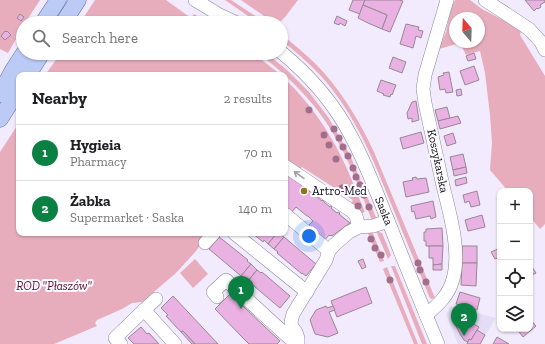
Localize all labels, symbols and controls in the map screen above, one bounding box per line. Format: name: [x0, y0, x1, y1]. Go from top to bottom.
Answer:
north arrow: [449, 12, 485, 48]
search box: [16, 16, 288, 60]
icon: search: [30, 27, 52, 49]
text: Search here: [62, 29, 138, 47]
text: Nearby: [32, 88, 87, 108]
text: 2 results: [224, 91, 272, 106]
street label: Koszykarska: [424, 128, 452, 194]
text: Hygieia: [70, 136, 121, 154]
text: 1: [42, 145, 48, 160]
text: 70 m: [244, 145, 272, 160]
text: Pharmacy: [70, 154, 127, 169]
one-way arrow: [294, 171, 305, 179]
place label: Artro-Med: [312, 184, 367, 198]
marker: Artro-Med: [299, 186, 309, 196]
map controls: [497, 188, 533, 332]
button: +: [497, 188, 533, 224]
text: Żabka: [70, 192, 111, 210]
street label: Saska: [372, 195, 396, 227]
text: 2: [42, 201, 48, 216]
text: 140 m: [238, 201, 272, 216]
text: Supermarket · Saska: [70, 210, 184, 225]
button: −: [497, 224, 533, 260]
your location: [299, 226, 319, 246]
button: locate: [497, 260, 533, 296]
pin: 1: [228, 276, 254, 309]
park label: ROD "Płaszów": [16, 279, 92, 293]
button: layers: [497, 296, 533, 332]
pin: 2: [451, 303, 477, 336]

